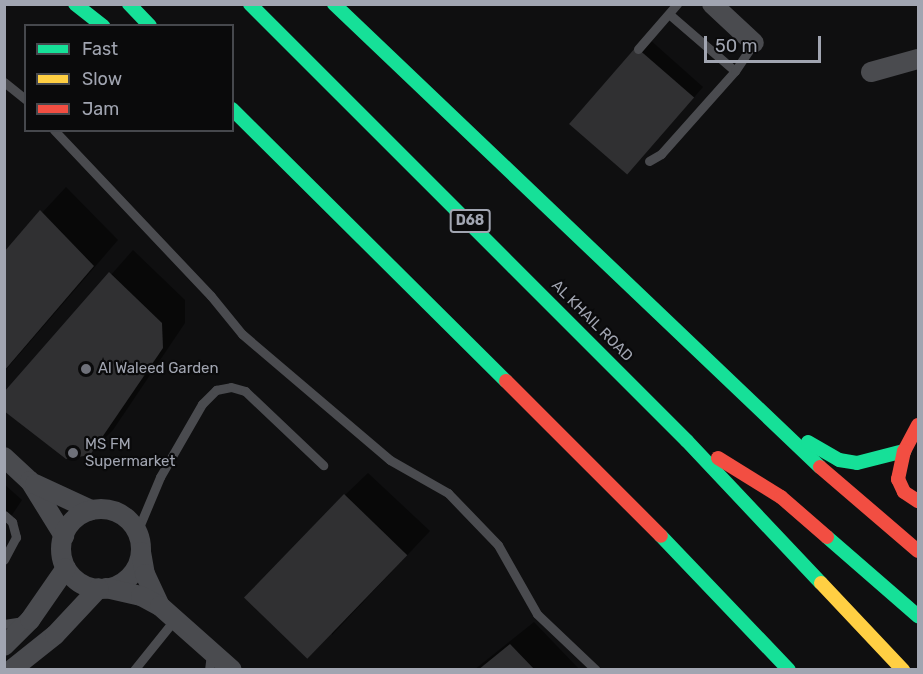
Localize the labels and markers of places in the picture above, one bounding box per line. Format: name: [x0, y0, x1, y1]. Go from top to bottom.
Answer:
place label: Al Waleed Garden: [98, 360, 219, 378]
marker: Al Waleed Garden: [79, 362, 93, 376]
place label: MS FM Supermarket: [85, 435, 175, 470]
marker: MS FM Supermarket: [66, 446, 80, 460]

